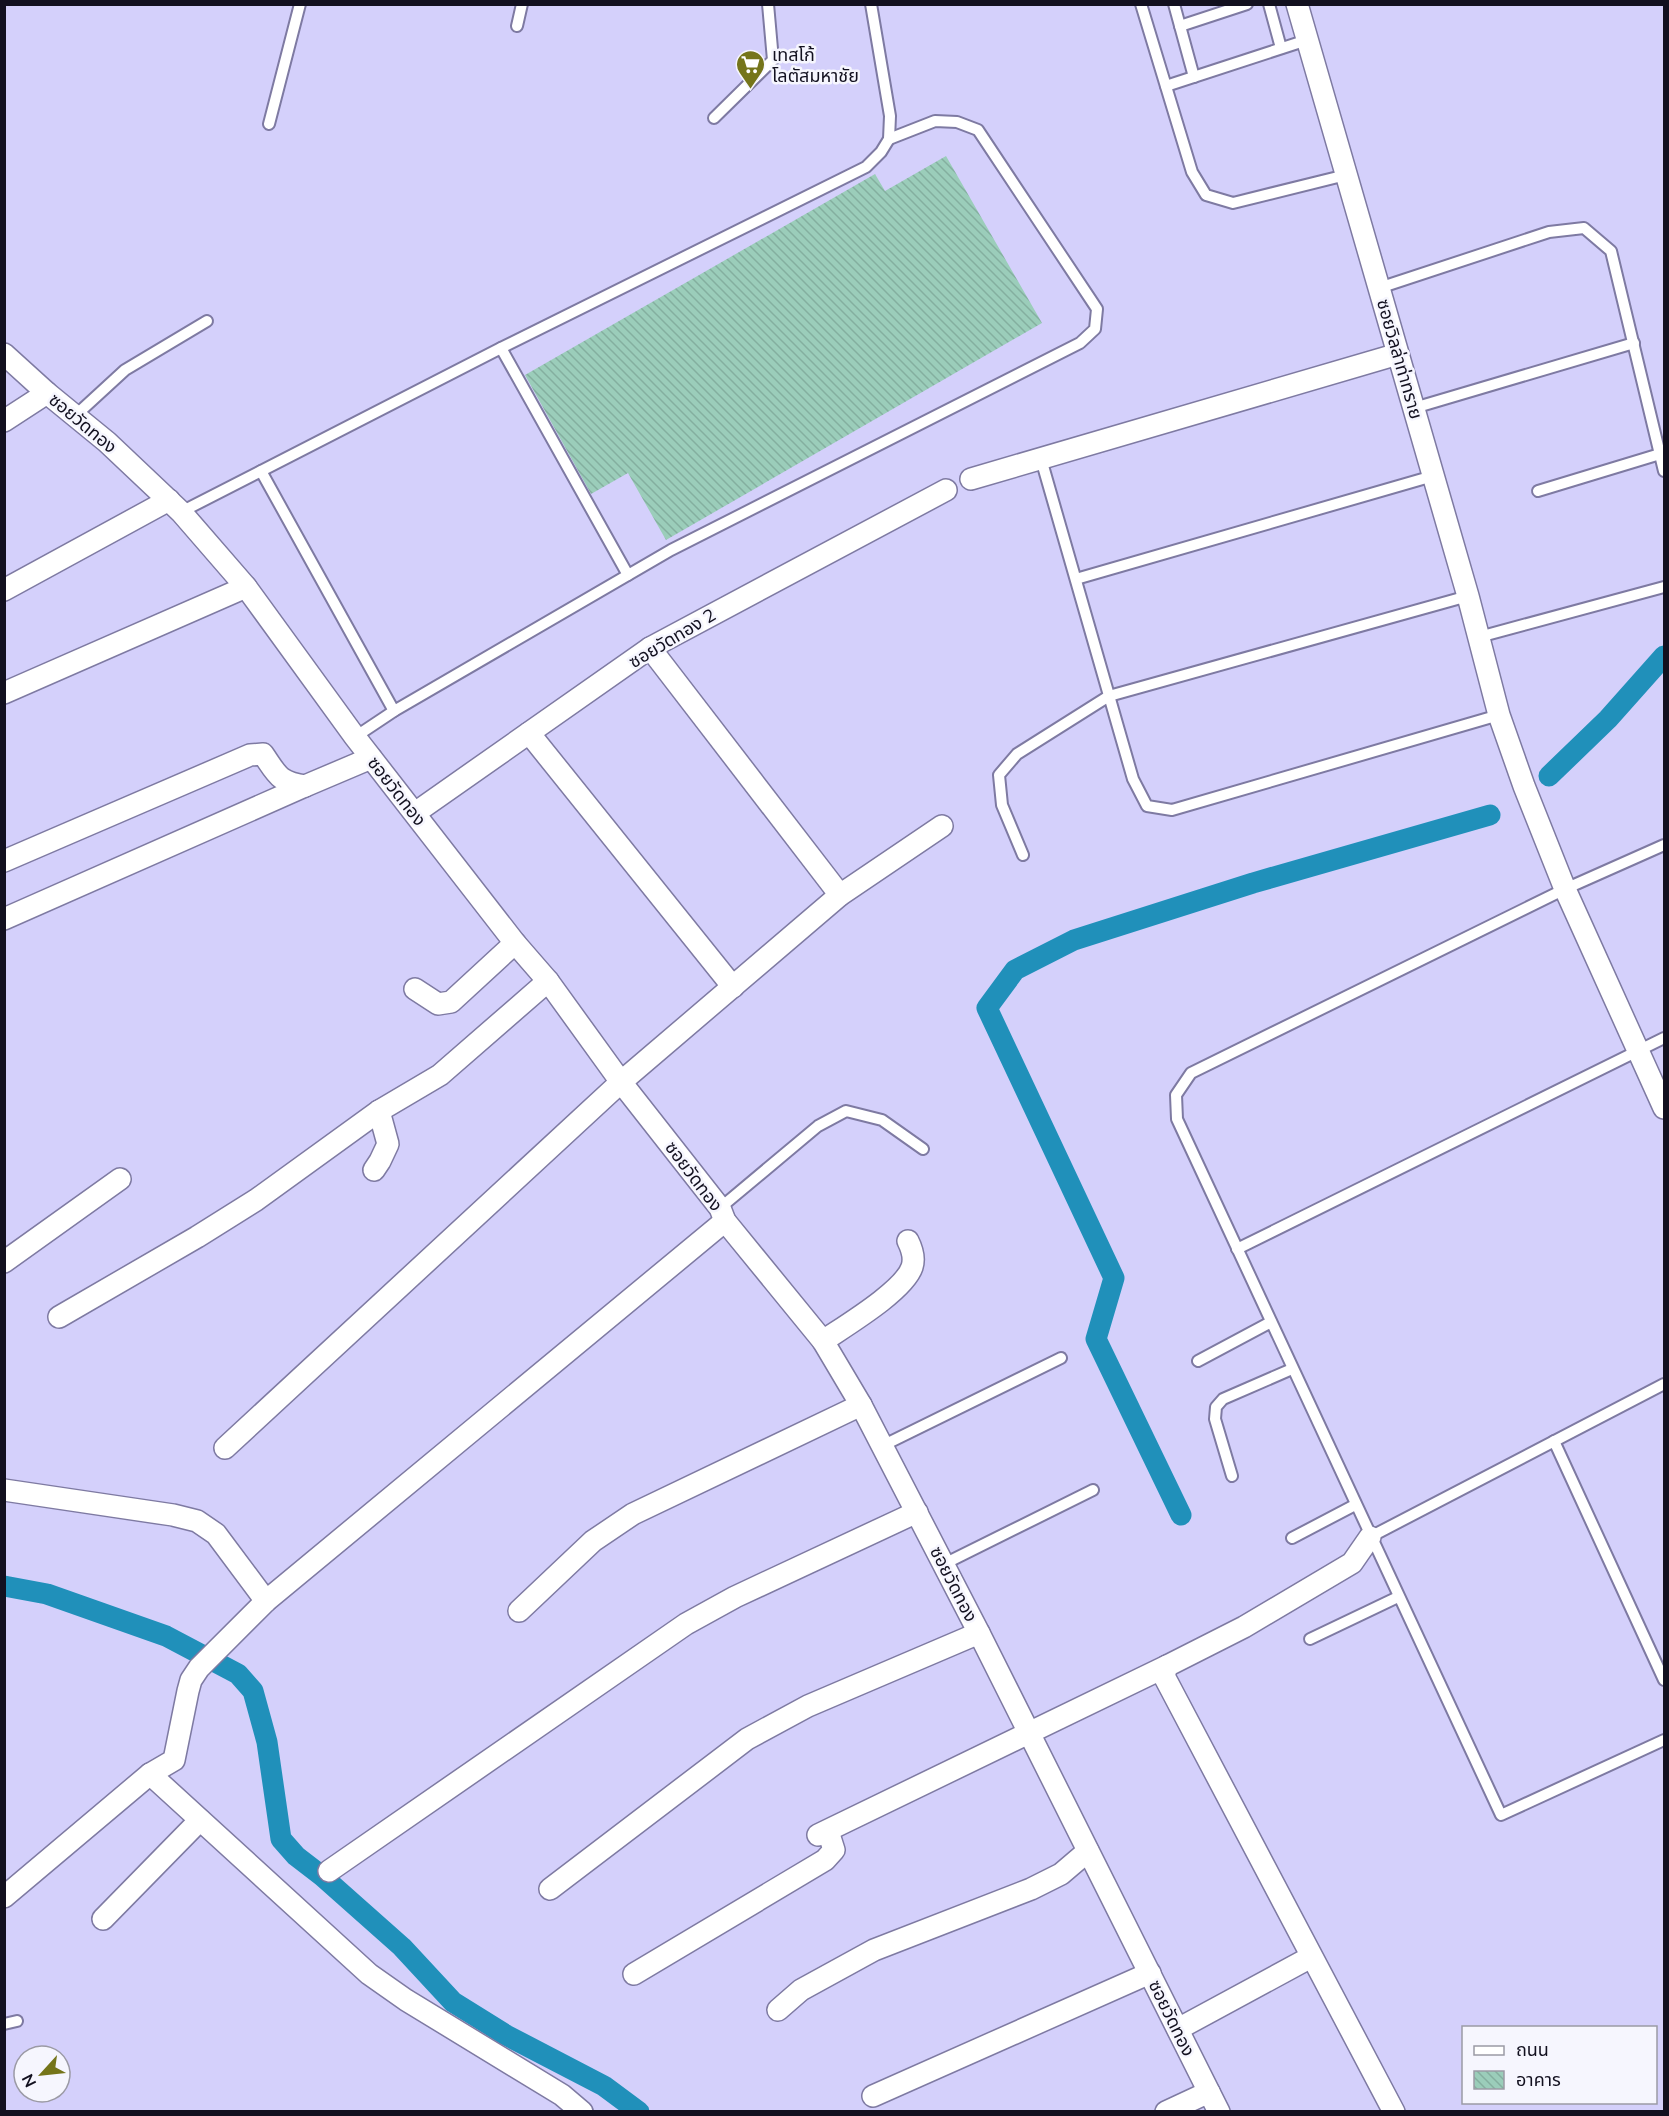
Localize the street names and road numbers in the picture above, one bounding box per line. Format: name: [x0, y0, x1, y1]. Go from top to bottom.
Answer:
street label: ซอยวิลล่าท่าทราย: [1372, 296, 1428, 422]
street label: ซอยวัดทอง: [44, 388, 122, 458]
street label: ซอยวัดทอง 2: [624, 603, 720, 673]
street label: ซอยวัดทอง: [363, 752, 431, 830]
street label: ซอยวัดทอง: [660, 1136, 728, 1216]
street label: ซอยวัดทอง: [925, 1542, 983, 1626]
street label: ซอยวัดทอง: [1144, 1976, 1200, 2060]

